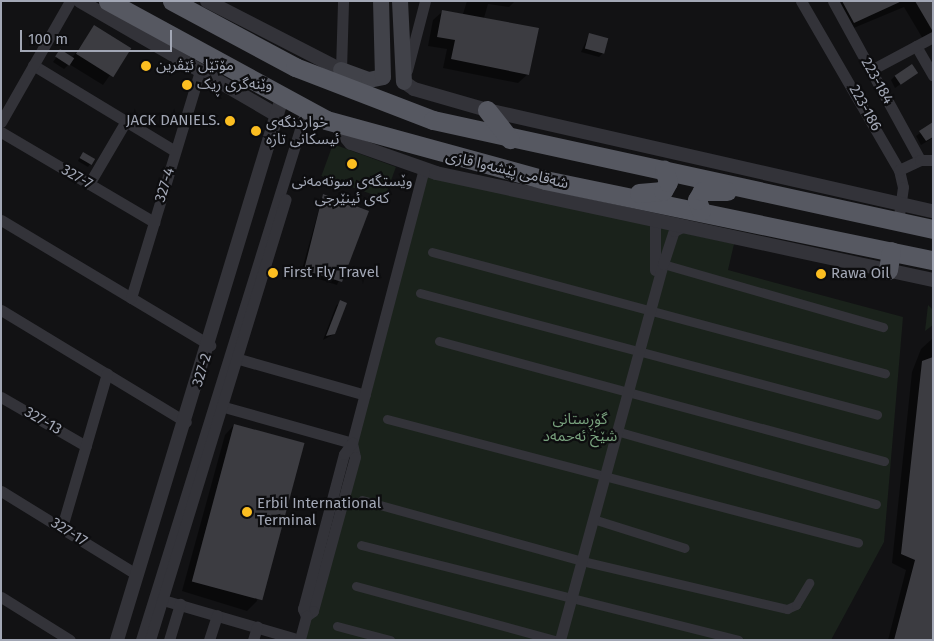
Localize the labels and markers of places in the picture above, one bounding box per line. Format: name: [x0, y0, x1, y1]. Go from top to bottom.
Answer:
place label: مۆتێل ئێڤرین: [156, 57, 234, 75]
marker: مۆتێل ئێڤرین: [140, 60, 152, 72]
place label: وێنەگری ڕیک: [197, 76, 272, 94]
marker: وێنەگری ڕیک: [181, 79, 193, 91]
place label: JACK DANIELS.: [126, 112, 220, 130]
place label: خواردنگەی ئیسکانی تازە: [266, 113, 339, 148]
marker: JACK DANIELS.: [224, 115, 236, 127]
marker: خواردنگەی ئیسکانی تازە: [250, 125, 262, 137]
marker: وێستگەی سوتەمەنی کەی ئینێرجی: [346, 158, 358, 170]
place label: وێستگەی سوتەمەنی کەی ئینێرجی: [292, 172, 412, 207]
place label: First Fly Travel: [283, 264, 379, 282]
place label: Rawa Oil: [831, 265, 890, 283]
marker: First Fly Travel: [267, 267, 279, 279]
marker: Rawa Oil: [815, 268, 827, 280]
place label: Erbil International Terminal: [257, 494, 381, 529]
marker: Erbil International Terminal: [241, 506, 253, 518]

